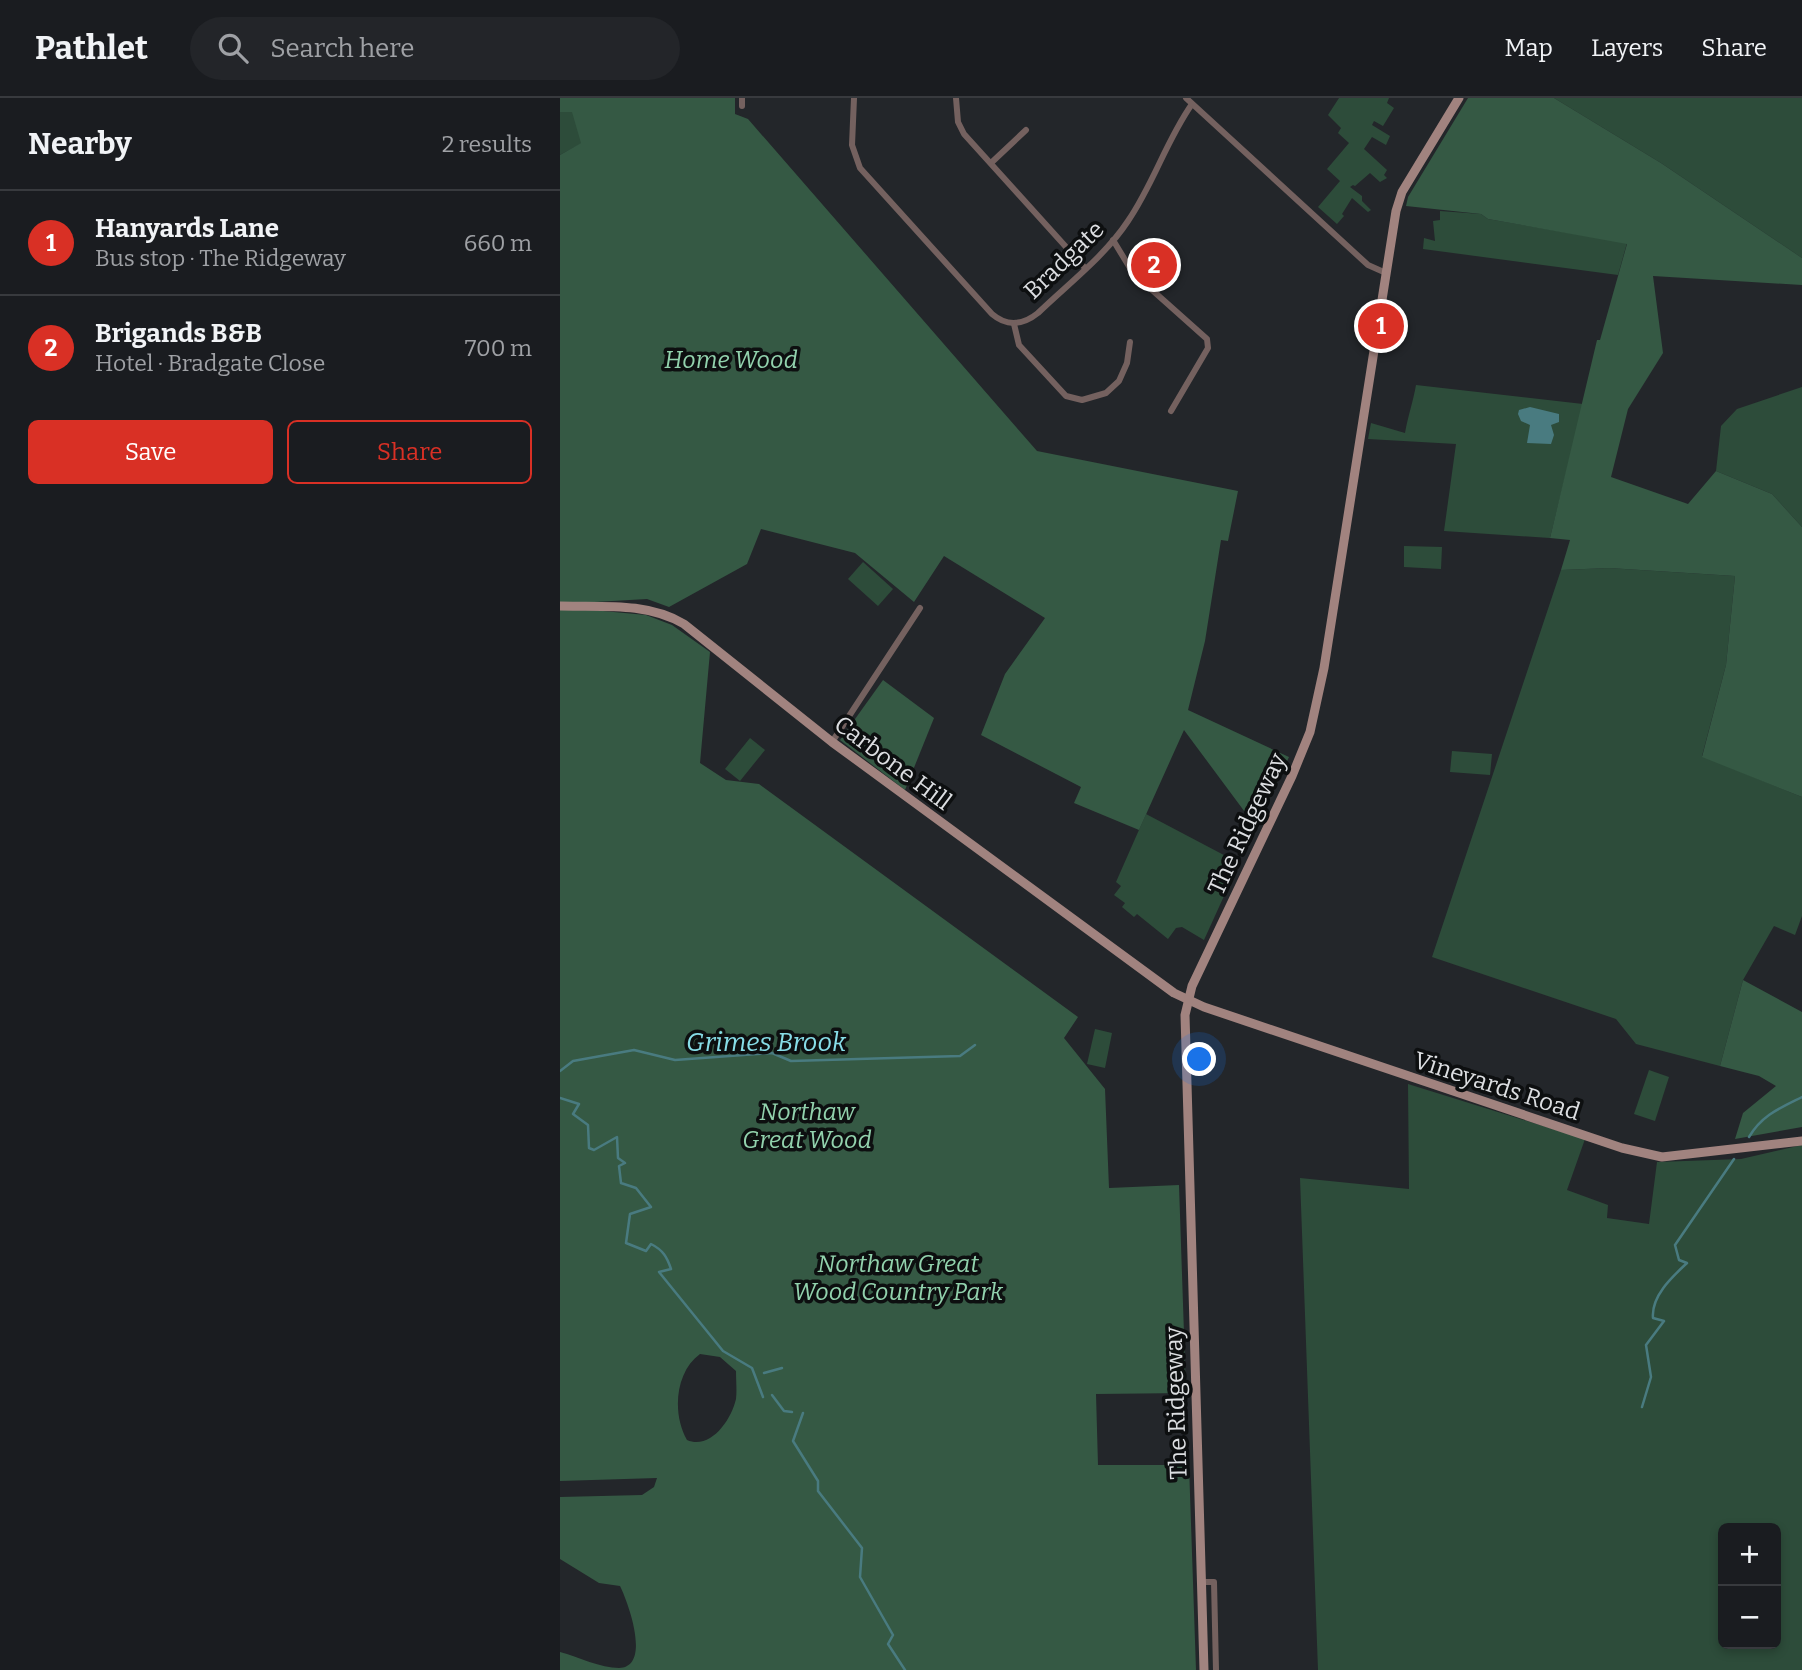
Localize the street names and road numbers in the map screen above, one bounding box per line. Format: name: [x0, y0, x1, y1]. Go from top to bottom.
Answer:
street label: Bradgate: [1018, 215, 1110, 305]
street label: Carbone Hill: [829, 710, 957, 816]
street label: The Ridgeway: [1202, 748, 1292, 899]
street label: Vineyards Road: [1410, 1046, 1584, 1126]
street label: The Ridgeway: [1159, 1326, 1193, 1480]

